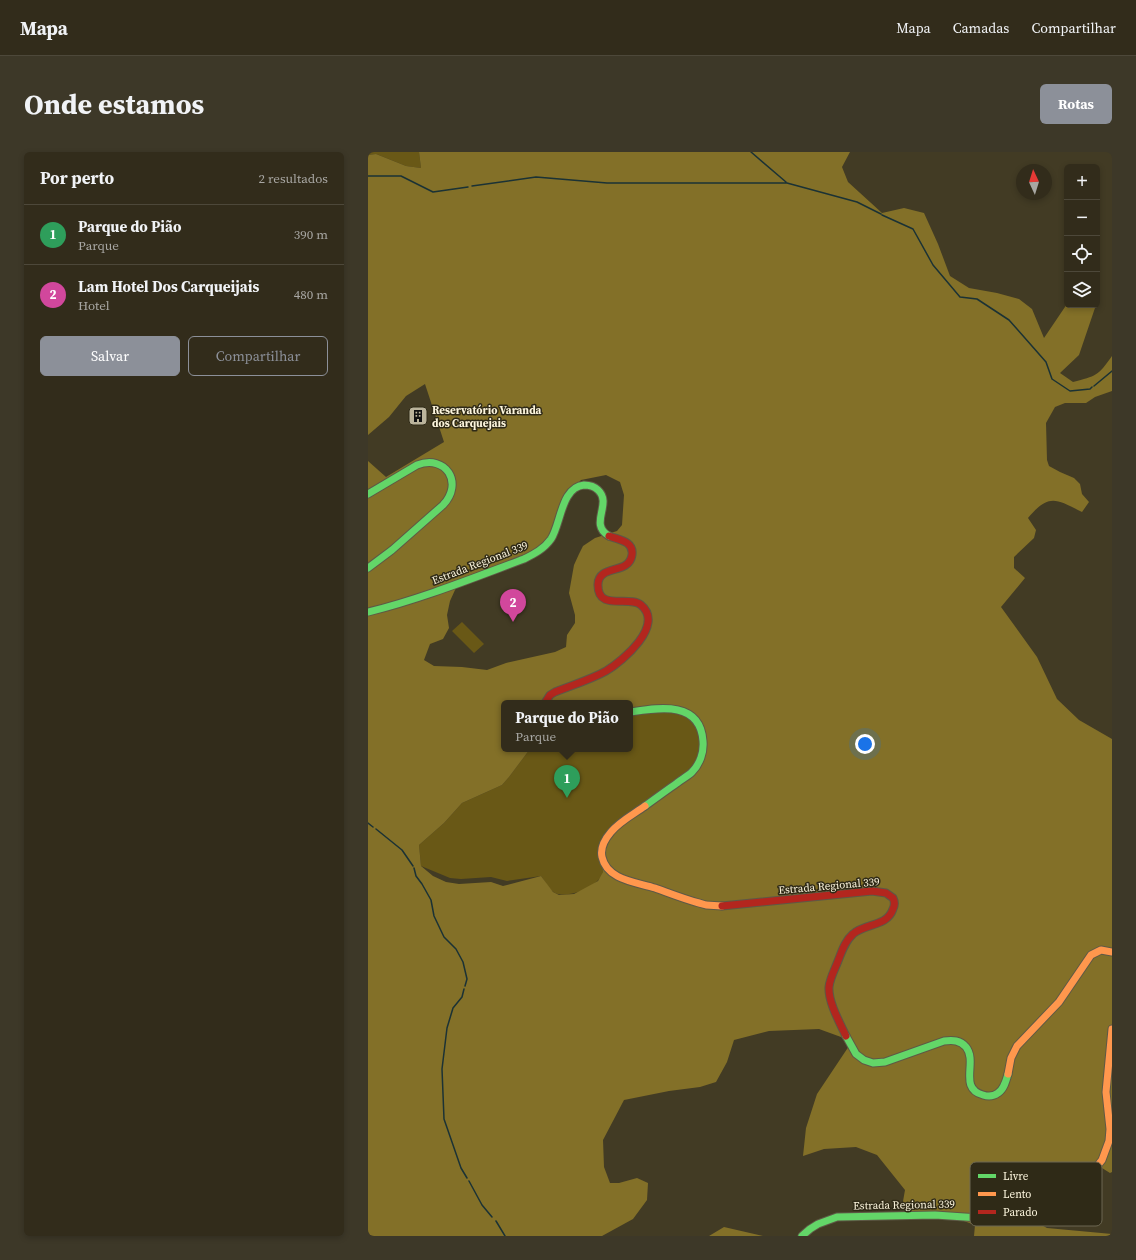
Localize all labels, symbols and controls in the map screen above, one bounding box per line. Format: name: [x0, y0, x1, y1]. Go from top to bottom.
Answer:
text: Mapa: [20, 15, 68, 41]
text: Mapa: [896, 18, 931, 38]
text: Camadas: [953, 18, 1009, 38]
text: Compartilhar: [1031, 18, 1116, 38]
button: Rotas: [1040, 84, 1112, 124]
text: Onde estamos: [24, 85, 204, 123]
north arrow: [1016, 164, 1052, 200]
map controls: [1064, 164, 1100, 308]
button: +: [1064, 164, 1100, 200]
text: Por perto: [40, 166, 114, 190]
text: 2 resultados: [258, 170, 328, 187]
button: −: [1064, 200, 1100, 236]
text: Parque do Pião: [78, 216, 181, 237]
text: 1: [49, 226, 57, 243]
text: 390 m: [294, 226, 328, 243]
button: locate: [1064, 236, 1100, 272]
text: Parque: [78, 237, 119, 254]
button: layers: [1064, 272, 1100, 308]
text: Lam Hotel Dos Carqueijais: [78, 276, 259, 297]
text: 2: [49, 286, 57, 303]
text: 480 m: [294, 286, 328, 303]
text: Hotel: [78, 297, 110, 314]
button: Salvar: [40, 336, 180, 376]
button: Compartilhar: [188, 336, 328, 376]
place label: Reservatório Varanda dos Carquejais: [432, 403, 542, 431]
building icon: Reservatório Varanda dos Carquejais: [407, 405, 429, 427]
street label: Estrada Regional 339: [430, 538, 530, 588]
pin: 2: [500, 589, 526, 622]
popup: [501, 700, 633, 752]
text: Parque do Pião: [515, 707, 619, 728]
text: Parque: [515, 728, 556, 745]
your location: [855, 734, 875, 754]
pin: 1: [554, 765, 580, 798]
street label: Estrada Regional 339: [778, 874, 880, 898]
legend: [970, 1162, 1102, 1226]
text: Livre: [1003, 1169, 1029, 1184]
text: Lento: [1003, 1187, 1031, 1202]
street label: Estrada Regional 339: [853, 1197, 955, 1213]
text: Parado: [1003, 1205, 1037, 1220]

